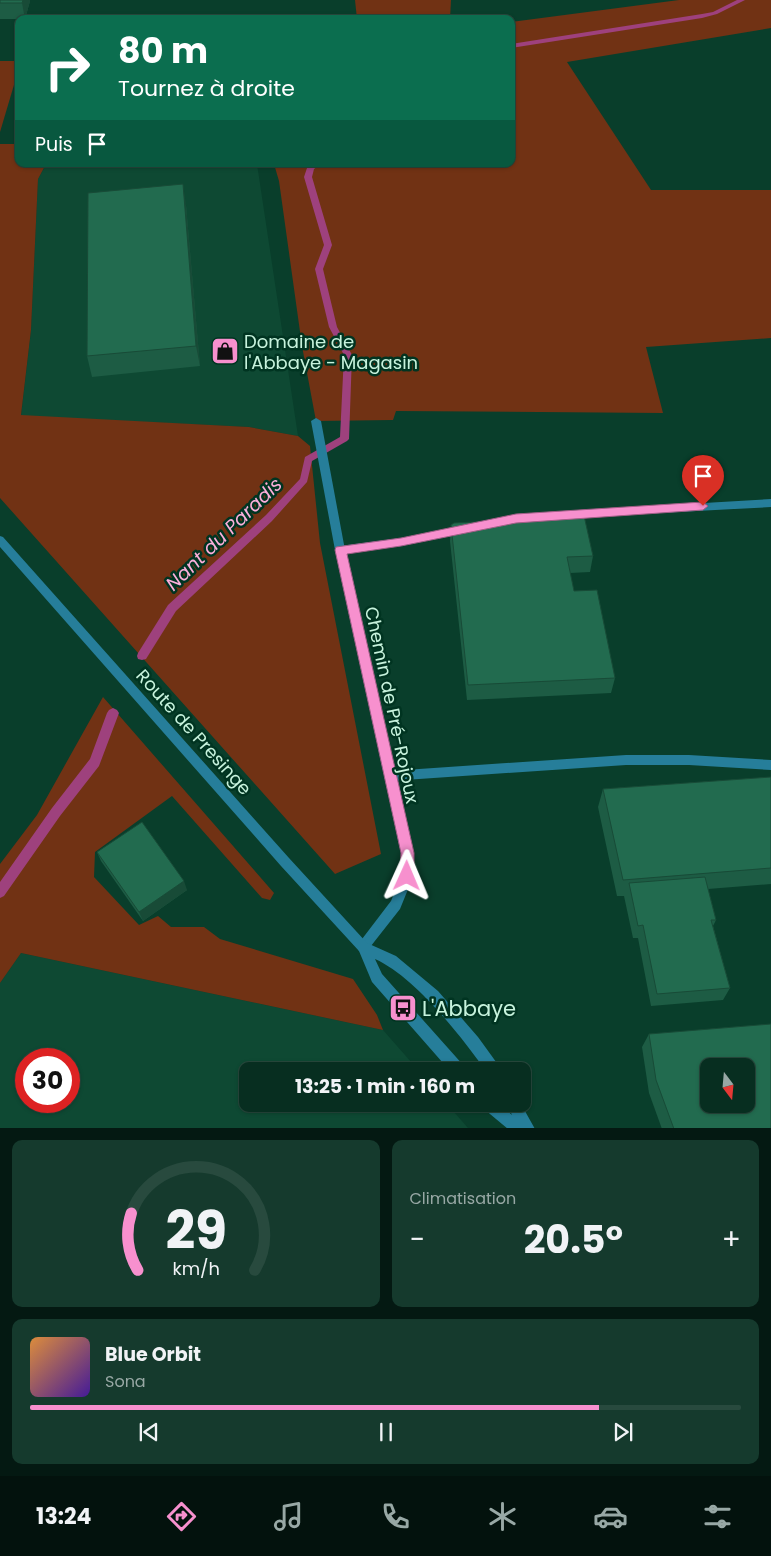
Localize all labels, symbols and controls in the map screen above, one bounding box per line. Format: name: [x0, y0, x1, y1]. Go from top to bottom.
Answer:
text: 80 m: [118, 26, 208, 75]
icon: right: [35, 35, 100, 100]
text: Tournez à droite: [118, 73, 295, 104]
icon: arrive: [83, 130, 111, 158]
text: Puis: [35, 131, 73, 158]
place label: Domaine de l'Abbaye - Magasin: [244, 329, 418, 375]
shop icon: Domaine de l'Abbaye - Magasin: [210, 336, 240, 366]
pin: [682, 455, 724, 506]
icon: arrive: [689, 462, 717, 490]
water label: Nant du Paradis: [160, 471, 288, 597]
street label: Chemin de Pré-Rojoux: [359, 604, 425, 806]
street label: Route de Presinge: [131, 664, 257, 800]
position arrow: [380, 849, 432, 901]
bus stop icon: L'Abbaye: [388, 993, 418, 1023]
place label: L'Abbaye: [422, 994, 516, 1023]
speed limit sign: 30: [15, 1048, 80, 1113]
north arrow: [700, 1058, 755, 1112]
map controls: [700, 1058, 755, 1113]
text: 13:25 · 1 min · 160 m: [295, 1073, 475, 1100]
text: Climatisation: [410, 1187, 516, 1210]
text: 29: [165, 1194, 227, 1267]
text: 20.5°: [524, 1213, 623, 1266]
text: −: [410, 1220, 425, 1259]
text: +: [722, 1220, 741, 1259]
text: km/h: [172, 1256, 220, 1281]
text: Blue Orbit: [105, 1341, 201, 1368]
text: Sona: [105, 1370, 146, 1393]
icon: previous: [135, 1418, 163, 1446]
icon: pause: [372, 1418, 400, 1446]
icon: next: [609, 1418, 637, 1446]
icon: directions: [164, 1499, 199, 1534]
icon: music: [271, 1499, 306, 1534]
icon: phone: [378, 1499, 413, 1534]
icon: climate: [485, 1499, 520, 1534]
icon: car: [593, 1499, 628, 1534]
icon: filters: [700, 1499, 735, 1534]
text: 13:24: [36, 1501, 91, 1532]

